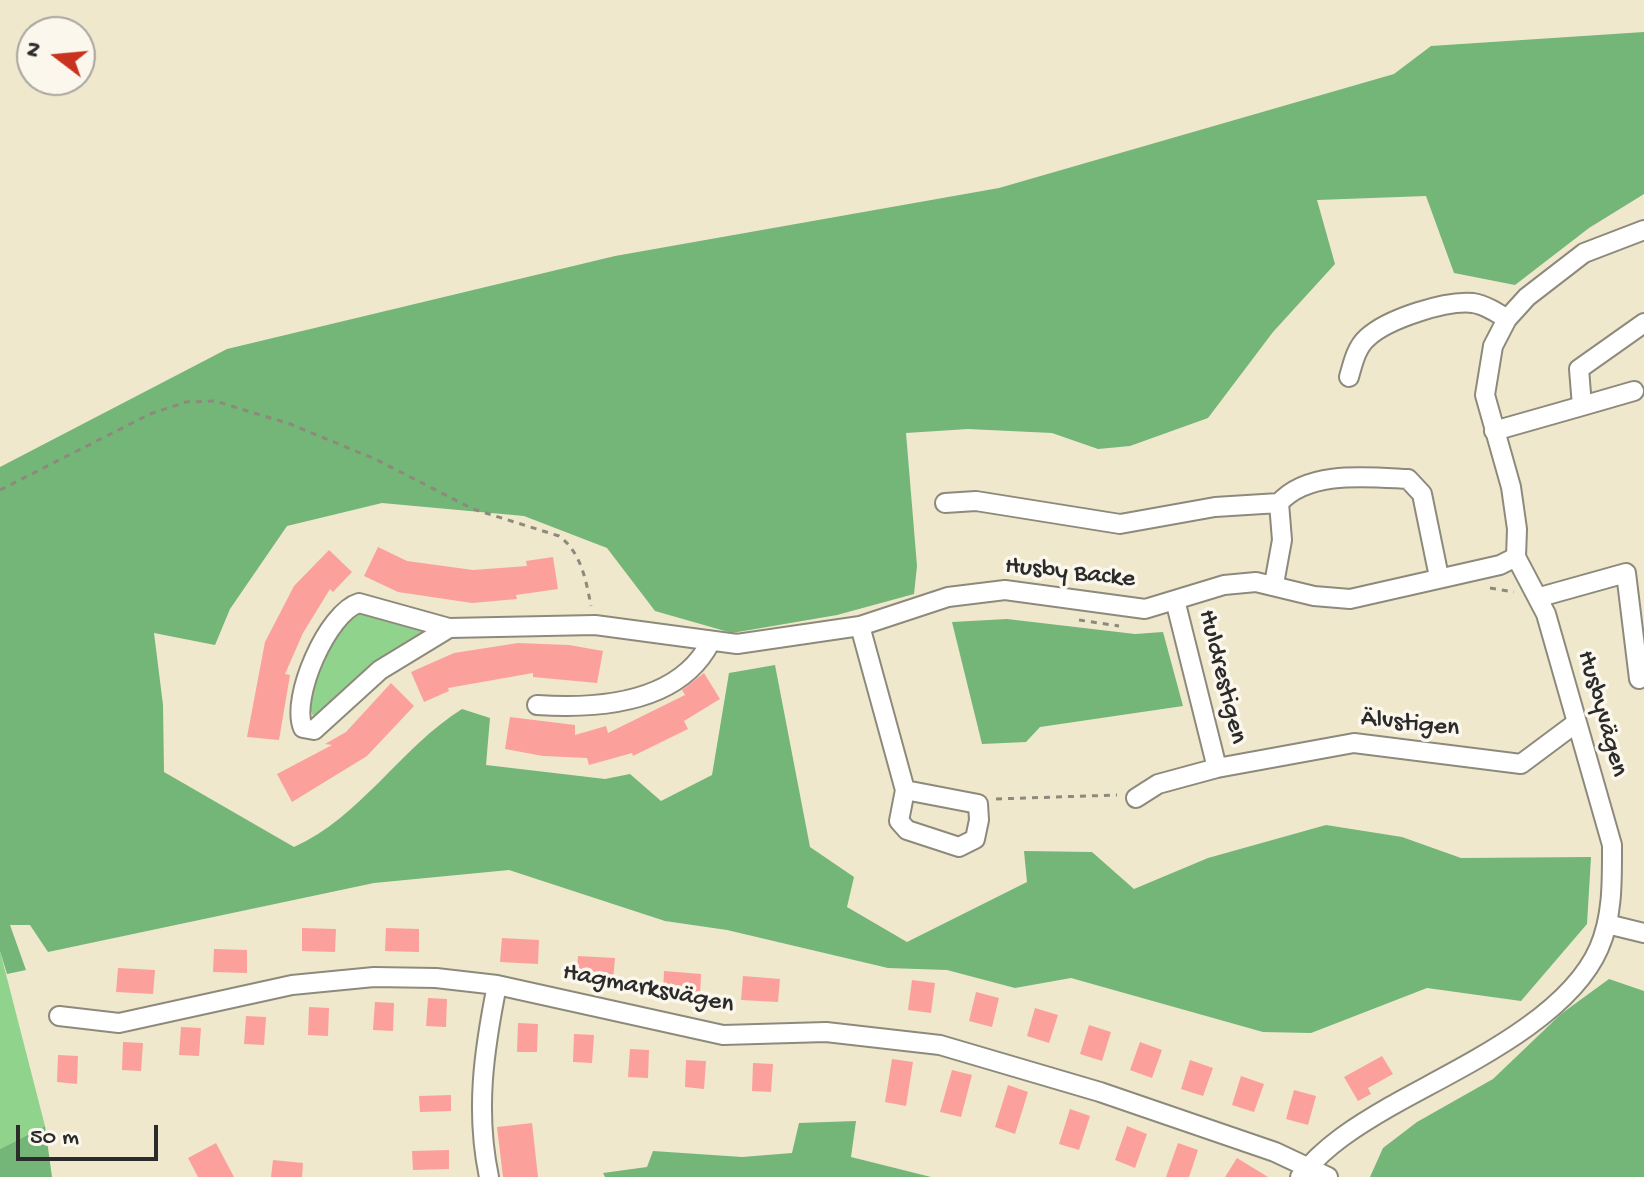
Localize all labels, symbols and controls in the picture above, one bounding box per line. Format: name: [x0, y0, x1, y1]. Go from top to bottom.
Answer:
north arrow: [16, 16, 96, 96]
text: N: [20, 39, 49, 60]
street label: Husby Backe: [1003, 552, 1137, 596]
street label: Huldrestigen: [1189, 607, 1253, 747]
street label: Husbyvägen: [1568, 647, 1634, 781]
street label: Älvstigen: [1359, 704, 1461, 746]
street label: Hagmarksvägen: [560, 958, 736, 1022]
scale bar: [20, 1109, 162, 1159]
text: 50 m: [30, 1124, 79, 1153]

